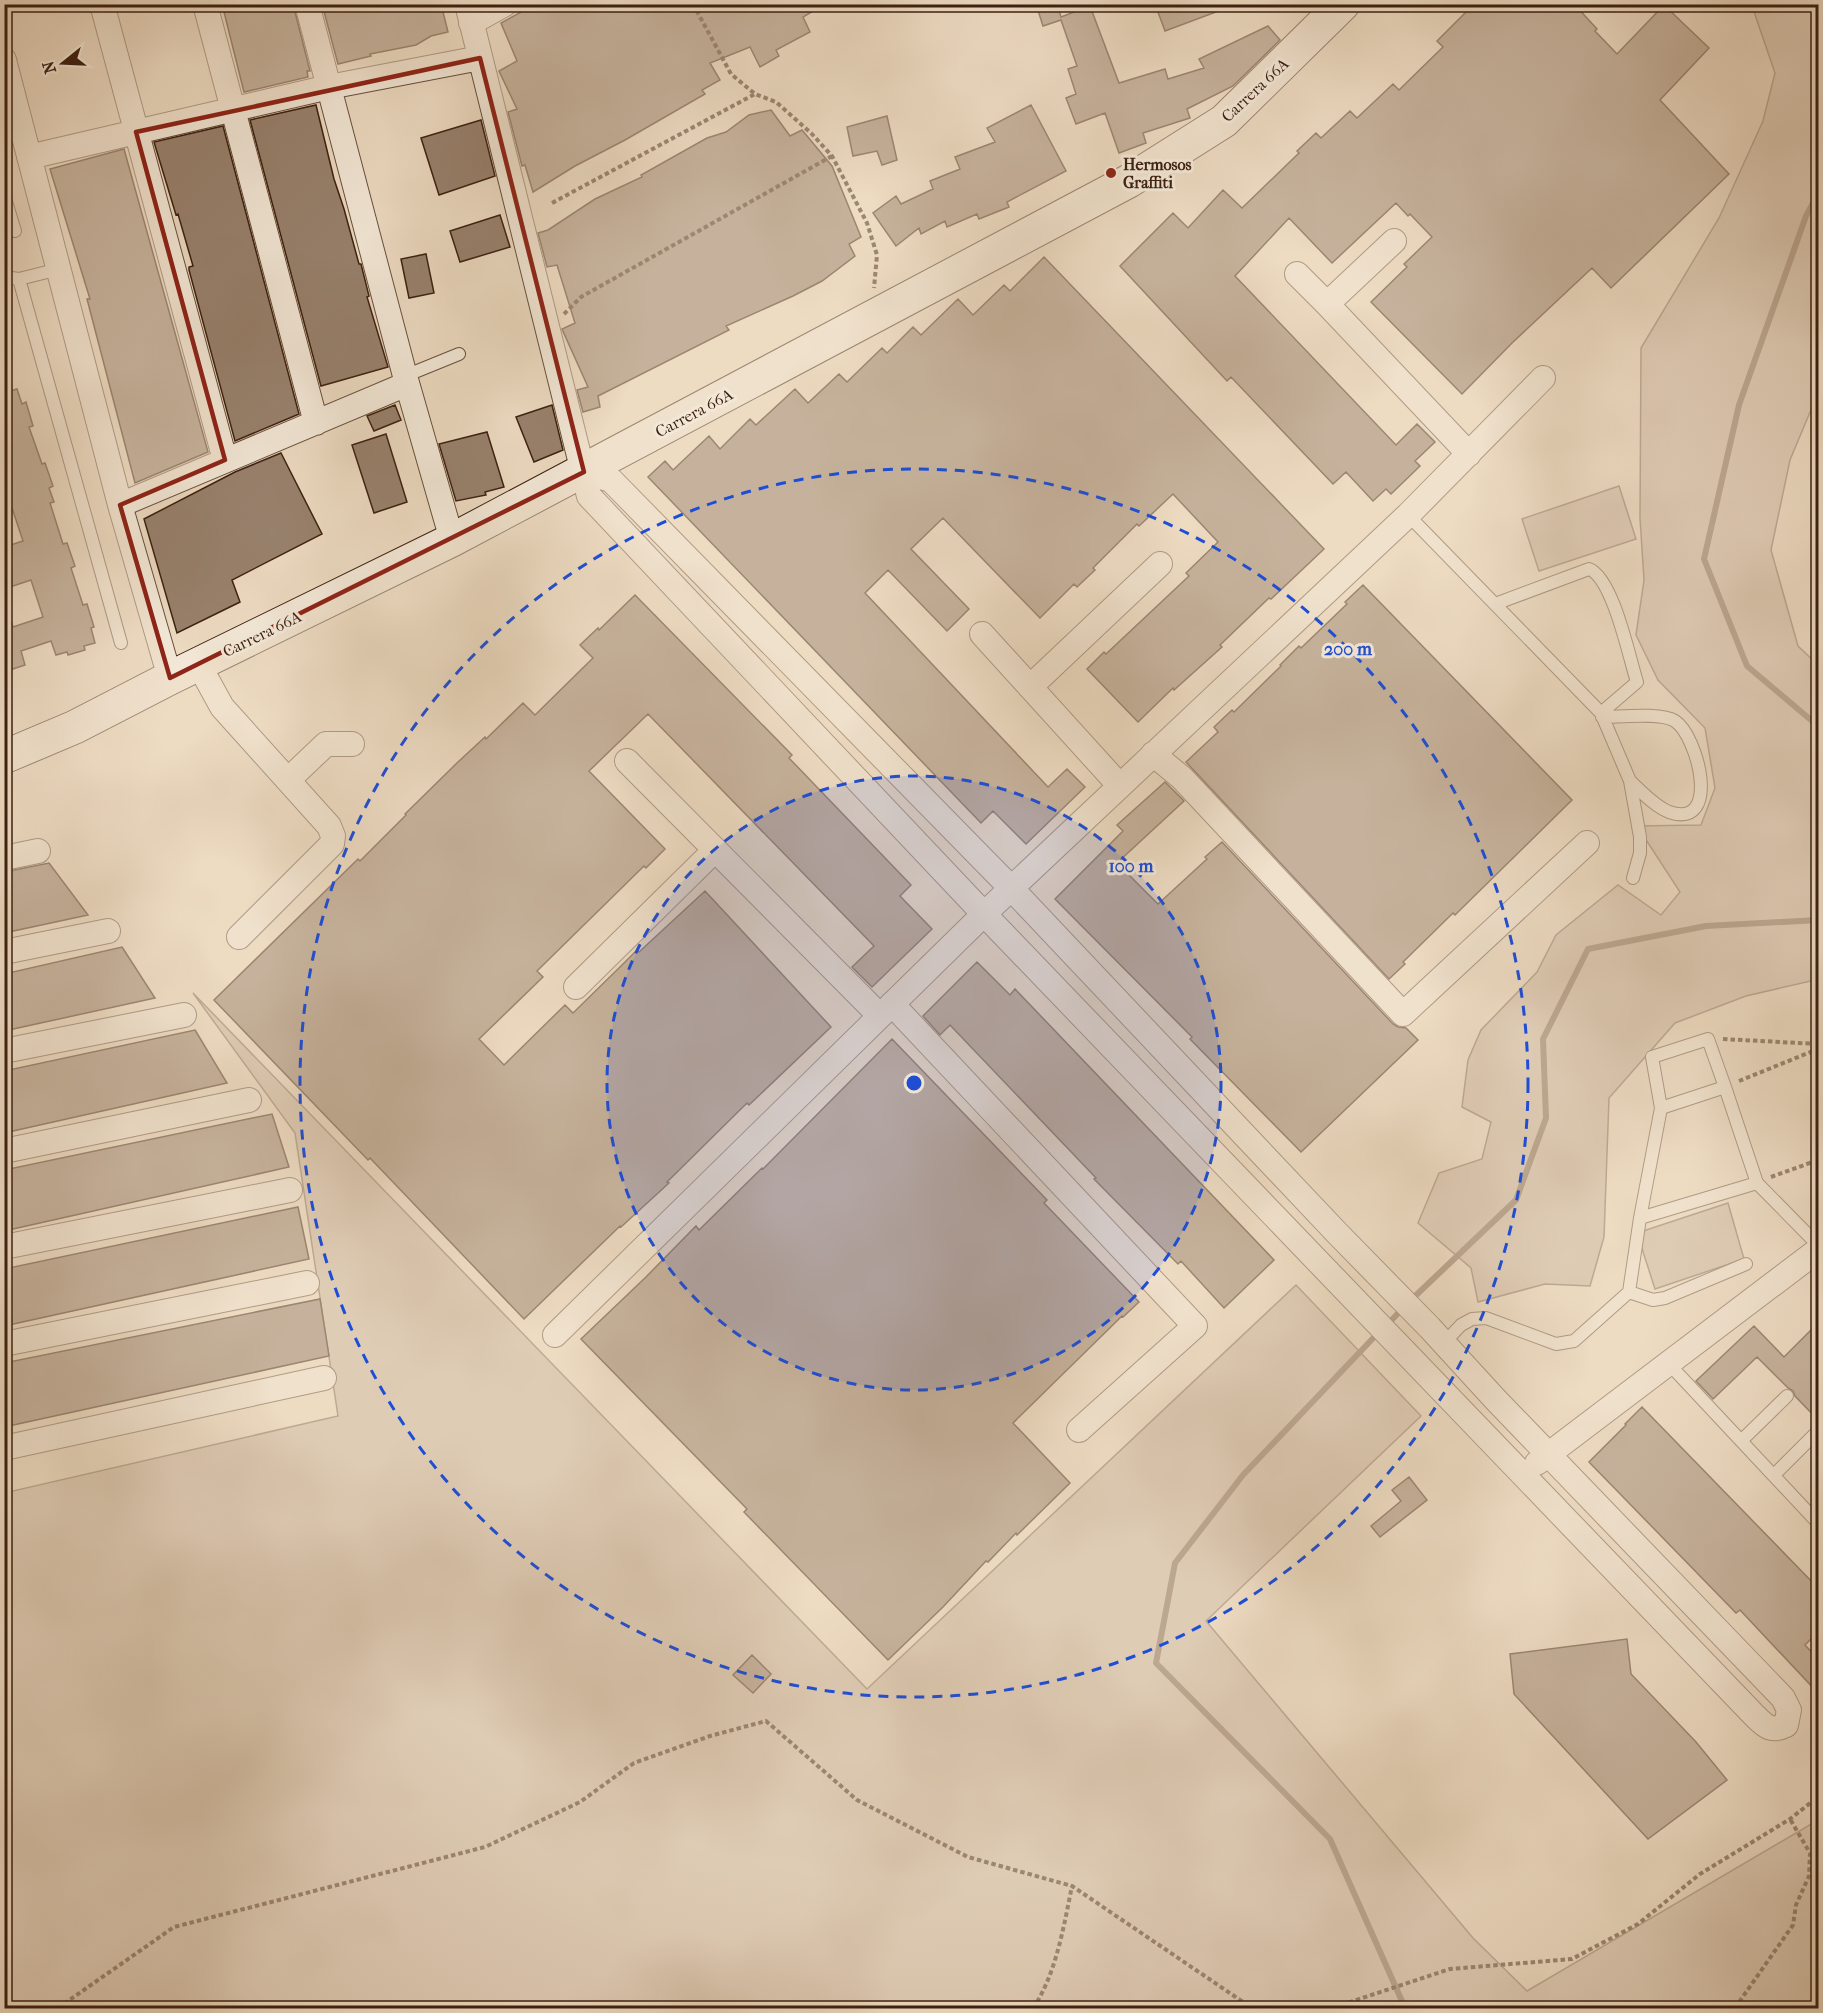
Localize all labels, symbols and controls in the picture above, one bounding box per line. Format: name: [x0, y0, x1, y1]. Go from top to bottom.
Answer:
north arrow: [33, 33, 93, 93]
street label: Carrera 66A: [1217, 54, 1293, 126]
text: N: [38, 58, 60, 76]
place label: Hermosos Graffiti: [1123, 155, 1192, 192]
marker: Hermosos Graffiti: [1104, 166, 1118, 180]
street label: Carrera 66A: [652, 384, 737, 441]
street label: Carrera 66A: [220, 607, 305, 661]
text: 200 m: [1324, 639, 1373, 660]
text: 100 m: [1108, 856, 1155, 877]
centre of rings: [904, 1073, 924, 1093]

